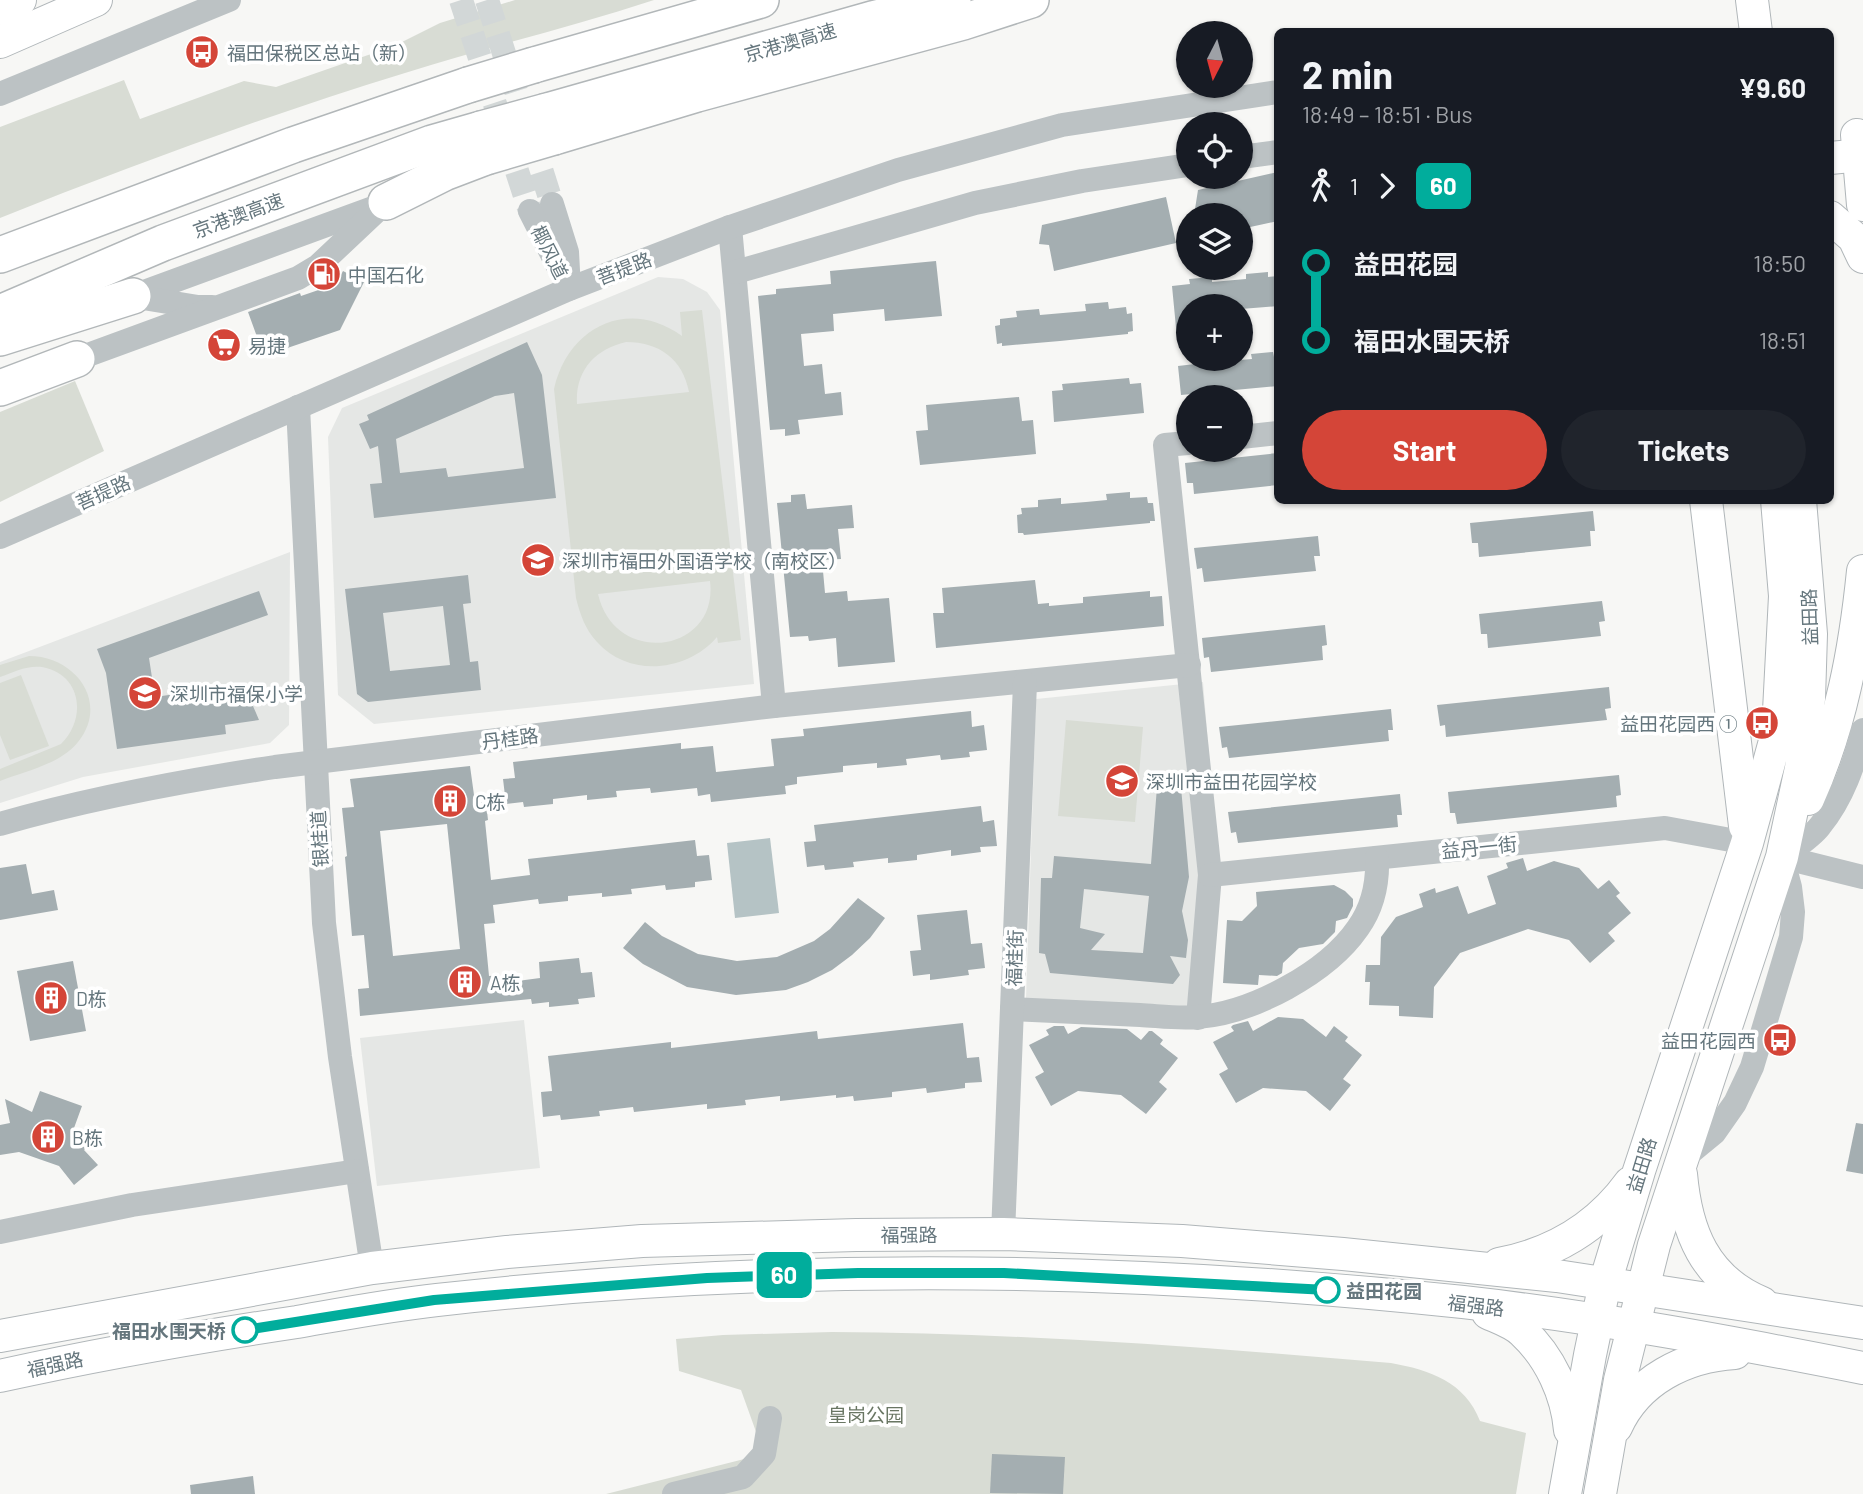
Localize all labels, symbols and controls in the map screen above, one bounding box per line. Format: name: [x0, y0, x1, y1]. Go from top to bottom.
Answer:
street label: 京港澳高速: [741, 18, 839, 66]
north arrow: [1176, 21, 1253, 98]
map controls: [1176, 21, 1253, 462]
bus stop icon: 福田保税区总站（新）: [183, 33, 221, 71]
place label: 福田保税区总站（新）: [227, 41, 417, 64]
text: 2 min: [1302, 51, 1393, 97]
text: ¥9.60: [1739, 72, 1806, 103]
text: 18:49 – 18:51 · Bus: [1302, 100, 1473, 128]
button: locate: [1176, 112, 1253, 189]
icon: walk: [1302, 167, 1340, 205]
icon: forward: [1368, 167, 1406, 205]
text: 60: [1430, 171, 1457, 200]
text: 1: [1350, 172, 1358, 200]
street label: 京港澳高速: [189, 188, 287, 242]
button: layers: [1176, 203, 1253, 280]
street label: 椰风道: [527, 221, 573, 283]
street label: 菩提路: [593, 247, 655, 289]
text: 益田花园: [1354, 248, 1458, 279]
text: 18:50: [1753, 249, 1806, 277]
fuel station icon: 中国石化: [305, 255, 343, 293]
place label: 中国石化: [348, 263, 424, 286]
button: +: [1176, 294, 1253, 371]
text: 福田水围天桥: [1354, 325, 1510, 356]
supermarket icon: 易捷: [205, 326, 243, 364]
text: 18:51: [1759, 326, 1806, 354]
place label: 易捷: [248, 334, 286, 357]
button: −: [1176, 385, 1253, 462]
button: Start: [1302, 410, 1547, 490]
button: Tickets: [1561, 410, 1806, 490]
street label: 菩提路: [72, 470, 134, 514]
school or university icon: 深圳市福田外国语学校（南校区）: [519, 541, 557, 579]
place label: 深圳市福田外国语学校（南校区）: [562, 549, 847, 572]
street label: 益田路: [1797, 588, 1821, 646]
school or university icon: 深圳市福保小学: [126, 674, 164, 712]
place label: 深圳市福保小学: [170, 682, 303, 705]
bus stop icon: 益田花园西 ①: [1743, 704, 1781, 742]
place label: 益田花园西 ①: [1620, 712, 1738, 735]
street label: 丹桂路: [480, 723, 540, 753]
school or university icon: 深圳市益田花园学校: [1103, 762, 1141, 800]
place label: 深圳市益田花园学校: [1146, 770, 1317, 793]
building icon: C栋: [431, 782, 469, 820]
place label: C栋: [475, 790, 506, 813]
street label: 银桂道: [306, 810, 332, 868]
street label: 益丹一街: [1440, 832, 1518, 862]
street label: 福桂街: [1002, 929, 1026, 987]
building icon: A栋: [446, 963, 484, 1001]
place label: A栋: [490, 971, 521, 994]
building icon: D栋: [32, 979, 70, 1017]
place label: D栋: [76, 987, 107, 1010]
bus stop icon: 益田花园西: [1761, 1021, 1799, 1059]
place label: 益田花园西: [1661, 1029, 1756, 1052]
building icon: B栋: [29, 1118, 67, 1156]
place label: B栋: [72, 1126, 103, 1149]
street label: 益田路: [1622, 1134, 1660, 1196]
street label: 福强路: [880, 1223, 938, 1246]
line badge: 60: [752, 1252, 816, 1298]
text: 60: [771, 1260, 797, 1289]
marker: 益田花园: [1314, 1277, 1340, 1303]
place label: 益田花园: [1346, 1279, 1422, 1302]
street label: 福强路: [1446, 1290, 1506, 1320]
marker: 福田水围天桥: [232, 1317, 258, 1343]
place label: 福田水围天桥: [112, 1319, 226, 1342]
street label: 福强路: [25, 1347, 85, 1381]
park label: 皇岗公园: [828, 1403, 904, 1426]

